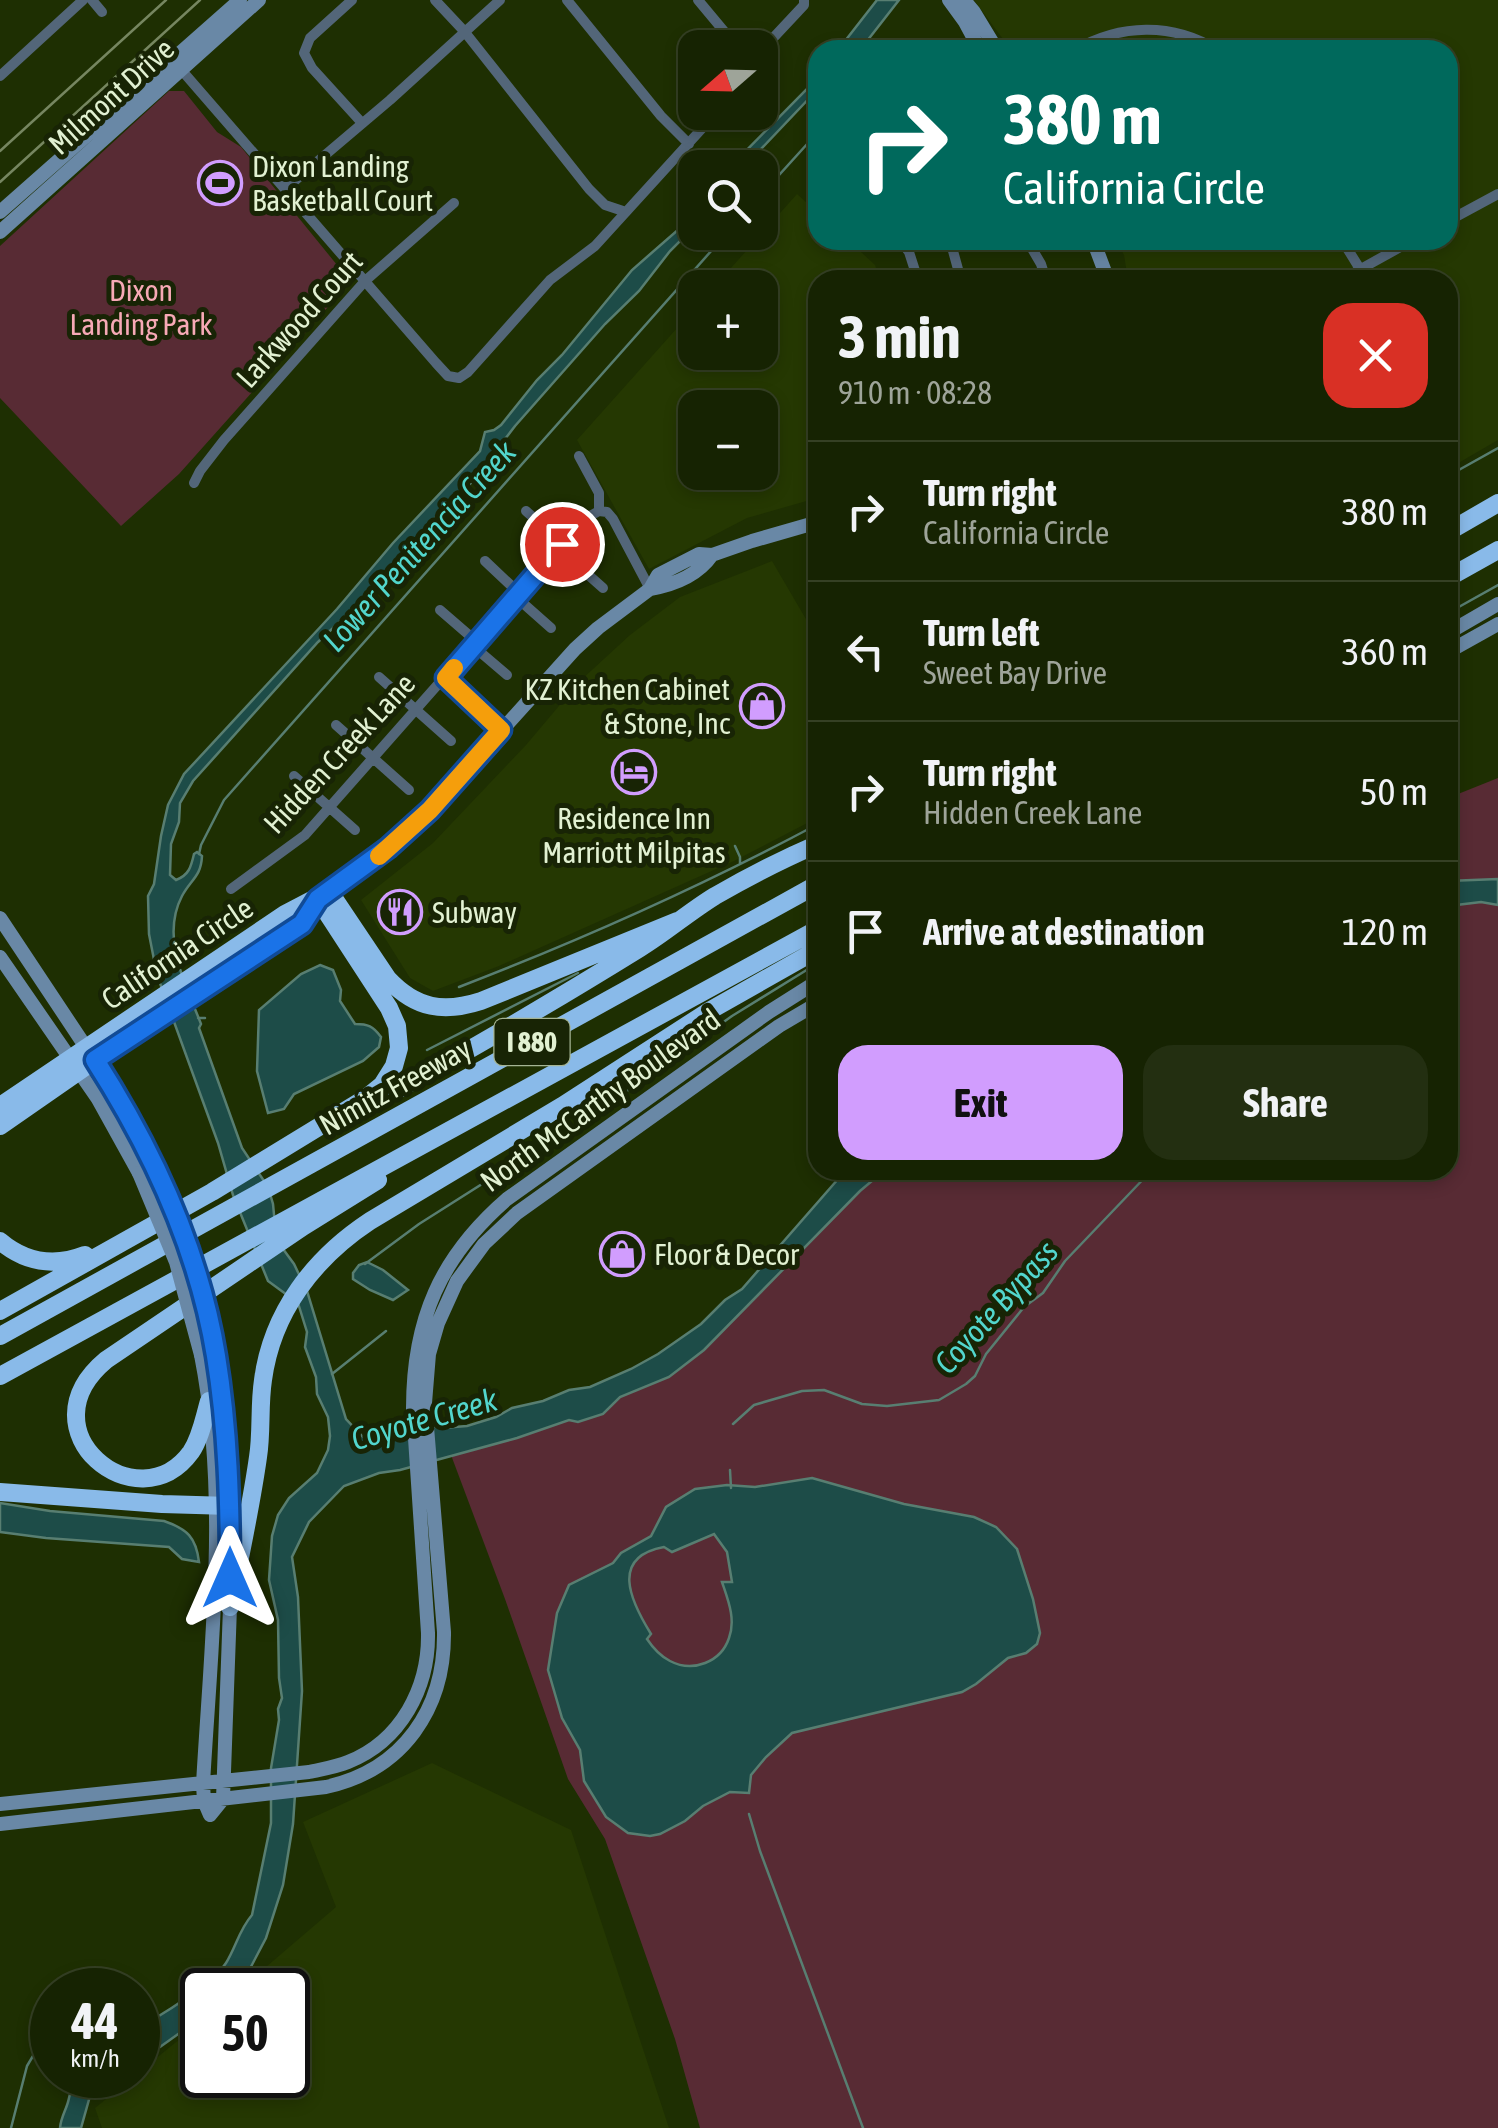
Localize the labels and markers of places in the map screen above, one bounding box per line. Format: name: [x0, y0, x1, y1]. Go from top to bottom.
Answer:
place label: Dixon Landing Basketball Court: [252, 149, 433, 217]
sports icon: Dixon Landing Basketball Court: [197, 160, 243, 206]
pin: [520, 502, 605, 587]
place label: KZ Kitchen Cabinet & Stone, Inc: [524, 672, 731, 740]
shop icon: KZ Kitchen Cabinet & Stone, Inc: [739, 683, 785, 729]
hotel icon: Residence Inn Marriott Milpitas: [611, 749, 657, 795]
place label: Residence Inn Marriott Milpitas: [542, 801, 726, 869]
restaurant icon: Subway: [377, 889, 423, 935]
place label: Subway: [432, 895, 517, 929]
shop icon: Floor & Decor: [599, 1231, 645, 1277]
place label: Floor & Decor: [654, 1237, 800, 1271]

